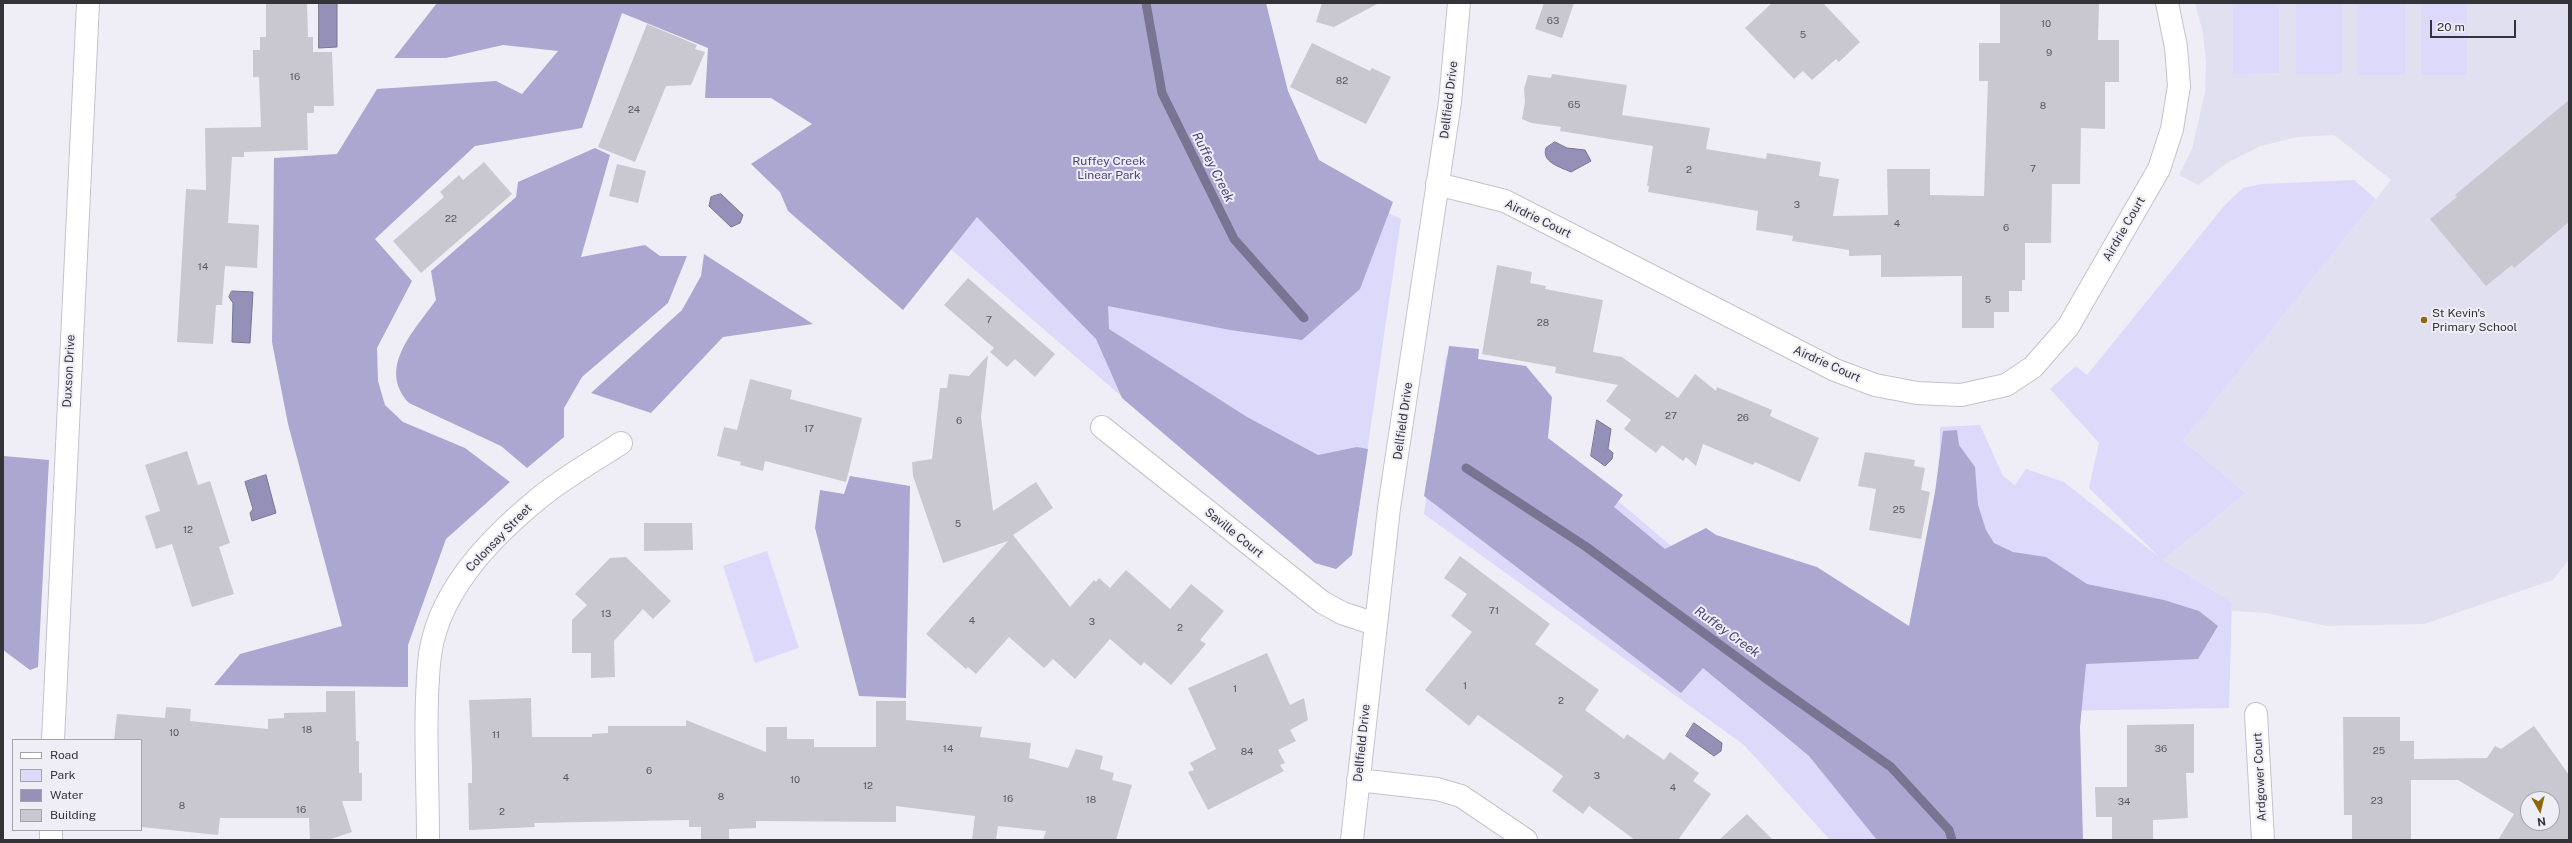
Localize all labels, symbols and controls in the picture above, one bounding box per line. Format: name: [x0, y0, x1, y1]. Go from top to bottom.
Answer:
scale bar: [2432, 12, 2518, 38]
house number: 63: [1547, 15, 1559, 27]
house number: 10: [2041, 18, 2051, 30]
text: 20 m: [2437, 20, 2465, 34]
house number: 5: [1800, 29, 1806, 41]
house number: 9: [2046, 47, 2052, 59]
street label: Dellfield Drive: [1437, 60, 1461, 140]
house number: 16: [290, 71, 300, 83]
house number: 82: [1336, 75, 1348, 87]
house number: 65: [1568, 99, 1580, 111]
house number: 8: [2040, 100, 2046, 112]
house number: 24: [628, 104, 640, 116]
water label: Ruffey Creek: [1189, 129, 1237, 205]
park label: Ruffey Creek Linear Park: [1072, 154, 1146, 182]
house number: 7: [2030, 163, 2036, 175]
house number: 2: [1686, 164, 1692, 176]
street label: Airdrie Court: [2100, 194, 2148, 264]
street label: Airdrie Court: [1502, 197, 1574, 241]
house number: 3: [1794, 199, 1800, 211]
house number: 22: [445, 213, 457, 225]
house number: 4: [1894, 218, 1900, 230]
house number: 6: [2003, 222, 2009, 234]
house number: 14: [198, 261, 208, 273]
house number: 5: [1985, 294, 1991, 306]
place label: St Kevin's Primary School: [2432, 306, 2517, 334]
house number: 7: [986, 314, 992, 326]
marker: St Kevin's Primary School: [2419, 315, 2429, 325]
house number: 28: [1537, 317, 1549, 329]
street label: Duxson Drive: [60, 334, 78, 408]
street label: Airdrie Court: [1791, 343, 1863, 385]
street label: Dellfield Drive: [1390, 381, 1416, 461]
house number: 27: [1665, 410, 1677, 422]
house number: 26: [1737, 412, 1749, 424]
house number: 6: [956, 415, 962, 427]
house number: 17: [804, 423, 814, 435]
street label: Colonsay Street: [463, 501, 535, 575]
house number: 25: [1893, 504, 1905, 516]
street label: Saville Court: [1202, 505, 1266, 561]
house number: 5: [955, 518, 961, 530]
house number: 12: [183, 524, 193, 536]
water label: Ruffey Creek: [1691, 603, 1763, 661]
house number: 71: [1489, 605, 1499, 617]
house number: 13: [601, 608, 611, 620]
house number: 4: [969, 615, 975, 627]
house number: 3: [1089, 616, 1095, 628]
house number: 2: [1177, 622, 1183, 634]
house number: 1: [1463, 680, 1467, 692]
house number: 1: [1233, 683, 1237, 695]
house number: 2: [1558, 695, 1564, 707]
street label: Dellfield Drive: [1351, 703, 1373, 783]
house number: 18: [302, 724, 312, 736]
house number: 10: [169, 727, 179, 739]
house number: 11: [492, 729, 500, 741]
street label: Ardgower Court: [2250, 732, 2270, 822]
legend: [12, 739, 142, 831]
house number: 14: [943, 743, 953, 755]
house number: 36: [2155, 743, 2167, 755]
house number: 25: [2373, 745, 2385, 757]
house number: 84: [1241, 746, 1253, 758]
text: Road: [50, 748, 78, 762]
house number: 6: [646, 765, 652, 777]
text: Park: [50, 768, 76, 782]
house number: 3: [1594, 770, 1600, 782]
house number: 4: [563, 772, 569, 784]
house number: 10: [790, 774, 800, 786]
house number: 12: [863, 780, 873, 792]
house number: 4: [1670, 782, 1676, 794]
text: Water: [50, 788, 83, 802]
house number: 8: [718, 791, 724, 803]
north arrow: [2520, 791, 2560, 831]
house number: 16: [1003, 793, 1013, 805]
house number: 18: [1086, 794, 1096, 806]
house number: 23: [2371, 795, 2383, 807]
house number: 34: [2118, 796, 2130, 808]
house number: 8: [179, 800, 185, 812]
house number: 16: [296, 804, 306, 816]
house number: 2: [499, 806, 505, 818]
text: Building: [50, 808, 96, 822]
text: N: [2536, 815, 2547, 828]

